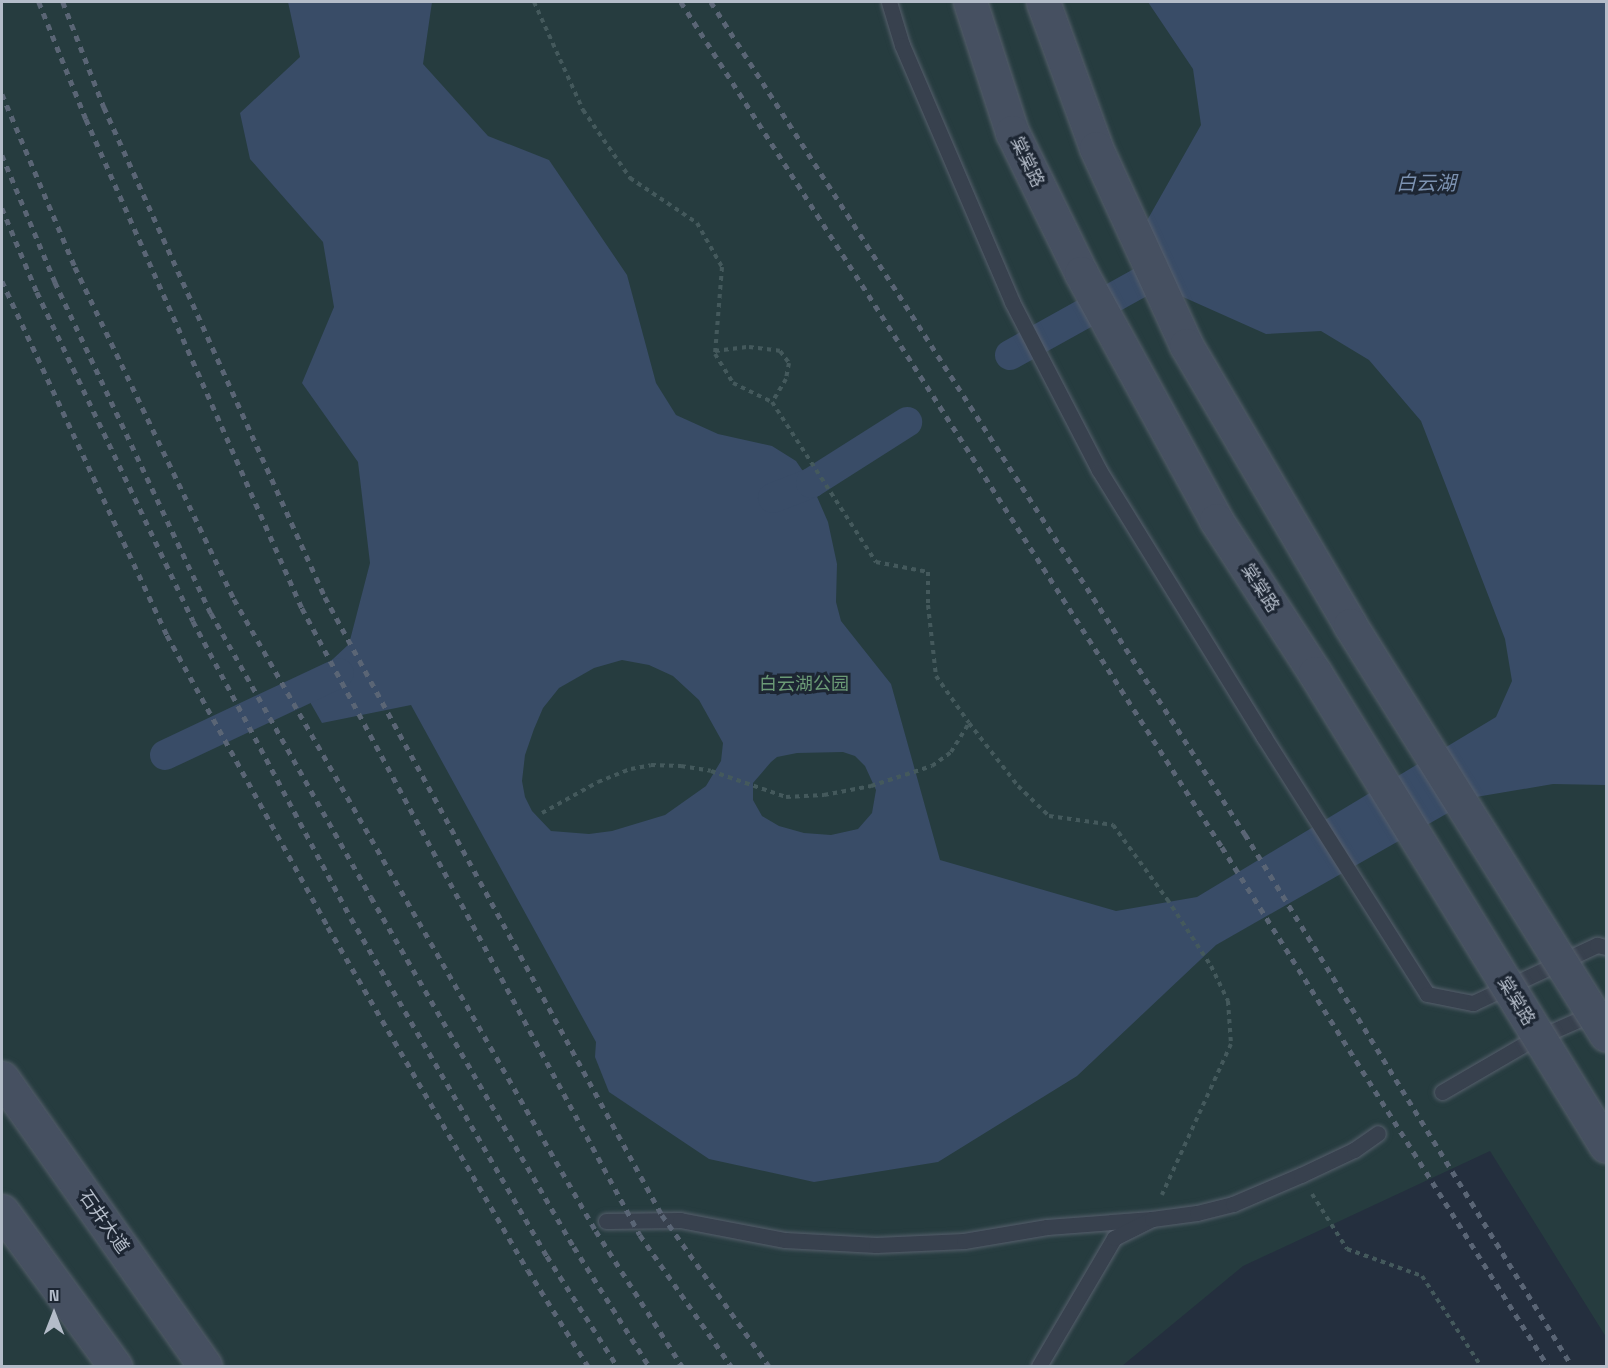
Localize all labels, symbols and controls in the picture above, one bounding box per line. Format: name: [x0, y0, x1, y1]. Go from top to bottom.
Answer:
street label: 棠棠路: [1005, 133, 1049, 191]
water label: 白云湖: [1396, 171, 1456, 195]
street label: 棠棠路: [1236, 559, 1284, 617]
park label: 白云湖公园: [759, 673, 849, 695]
street label: 棠棠路: [1493, 972, 1539, 1030]
street label: 石井大道: [75, 1186, 133, 1258]
north arrow: [24, 1284, 84, 1344]
text: N: [49, 1285, 59, 1306]

